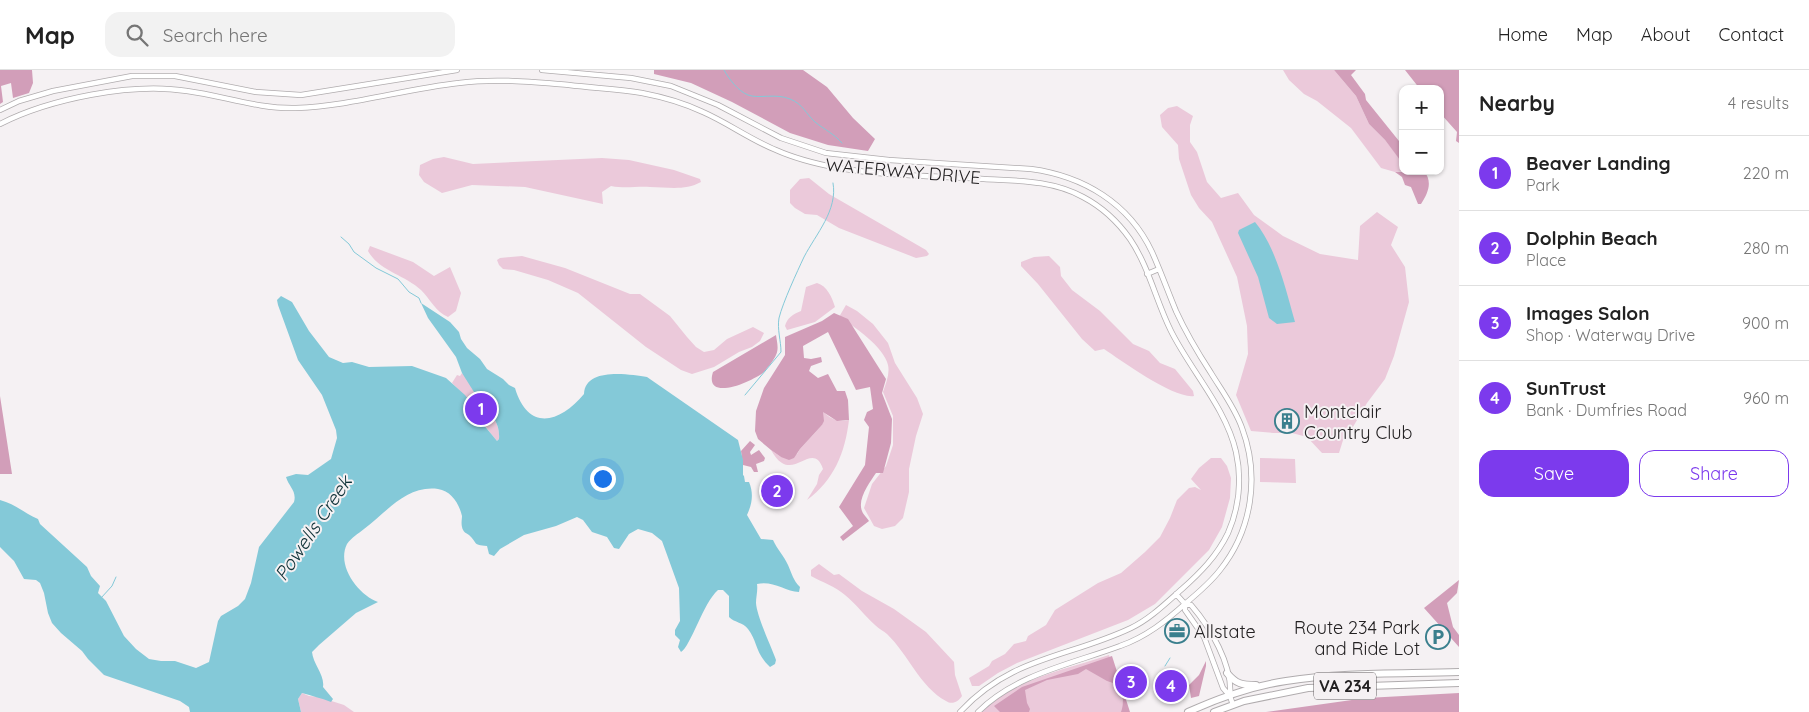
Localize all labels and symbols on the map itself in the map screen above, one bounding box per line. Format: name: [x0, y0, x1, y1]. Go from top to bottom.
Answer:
street label: WATERWAY DRIVE: [825, 153, 981, 189]
pin: 1: [465, 390, 497, 428]
place label: Montclair Country Club: [1304, 400, 1412, 444]
building icon: Montclair Country Club: [1274, 408, 1300, 434]
your location: [590, 466, 616, 492]
water label: Powells Creek: [269, 469, 358, 585]
pin: 2: [761, 472, 793, 510]
place label: Route 234 Park and Ride Lot: [1294, 616, 1420, 660]
office icon: Allstate: [1164, 618, 1190, 644]
place label: Allstate: [1194, 620, 1256, 643]
parking icon: Route 234 Park and Ride Lot: [1425, 624, 1451, 650]
pin: 3: [1115, 663, 1147, 701]
pin: 4: [1155, 667, 1187, 705]
road number: VA 234: [1314, 672, 1376, 700]

